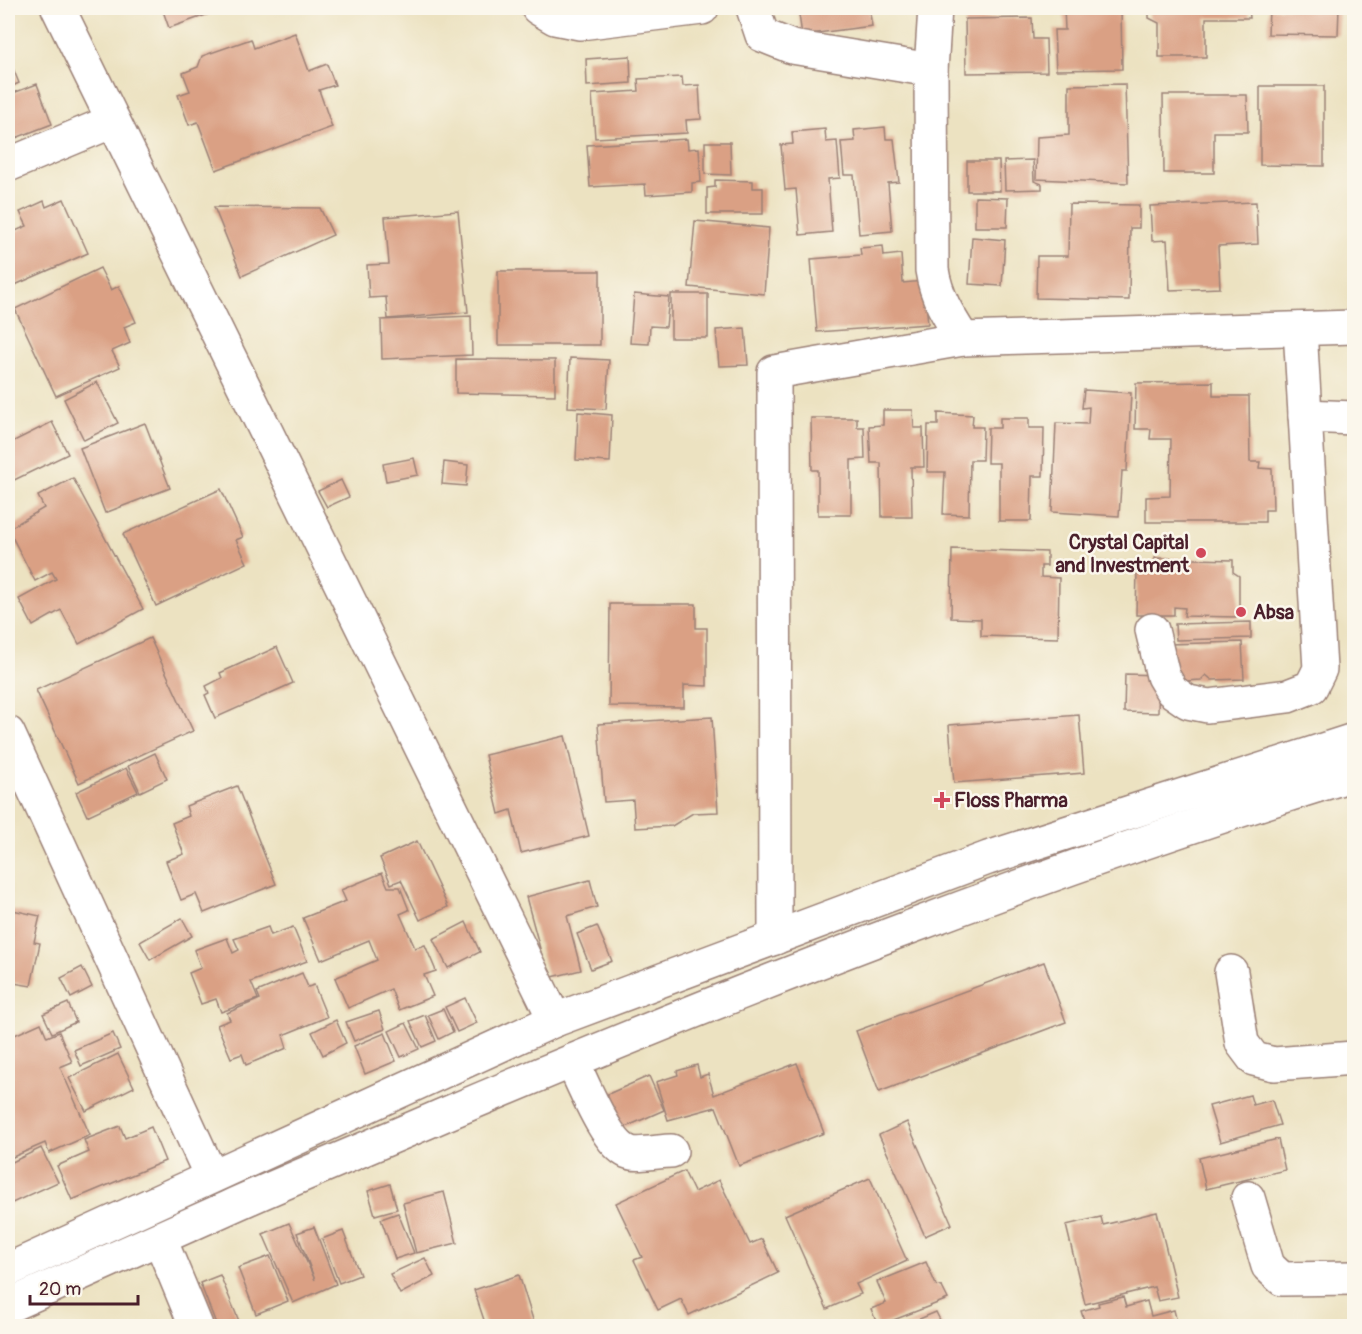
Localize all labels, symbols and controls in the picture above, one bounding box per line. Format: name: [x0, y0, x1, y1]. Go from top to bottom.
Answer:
place label: Crystal Capital and Investment: [1056, 530, 1190, 578]
marker: Crystal Capital and Investment: [1194, 546, 1208, 560]
place label: Absa: [1253, 600, 1294, 625]
marker: Absa: [1234, 605, 1248, 619]
place label: Floss Pharma: [954, 788, 1068, 813]
marker: Floss Pharma: [935, 793, 949, 807]
scale bar: [30, 1268, 138, 1306]
text: 20 m: [39, 1278, 81, 1301]

